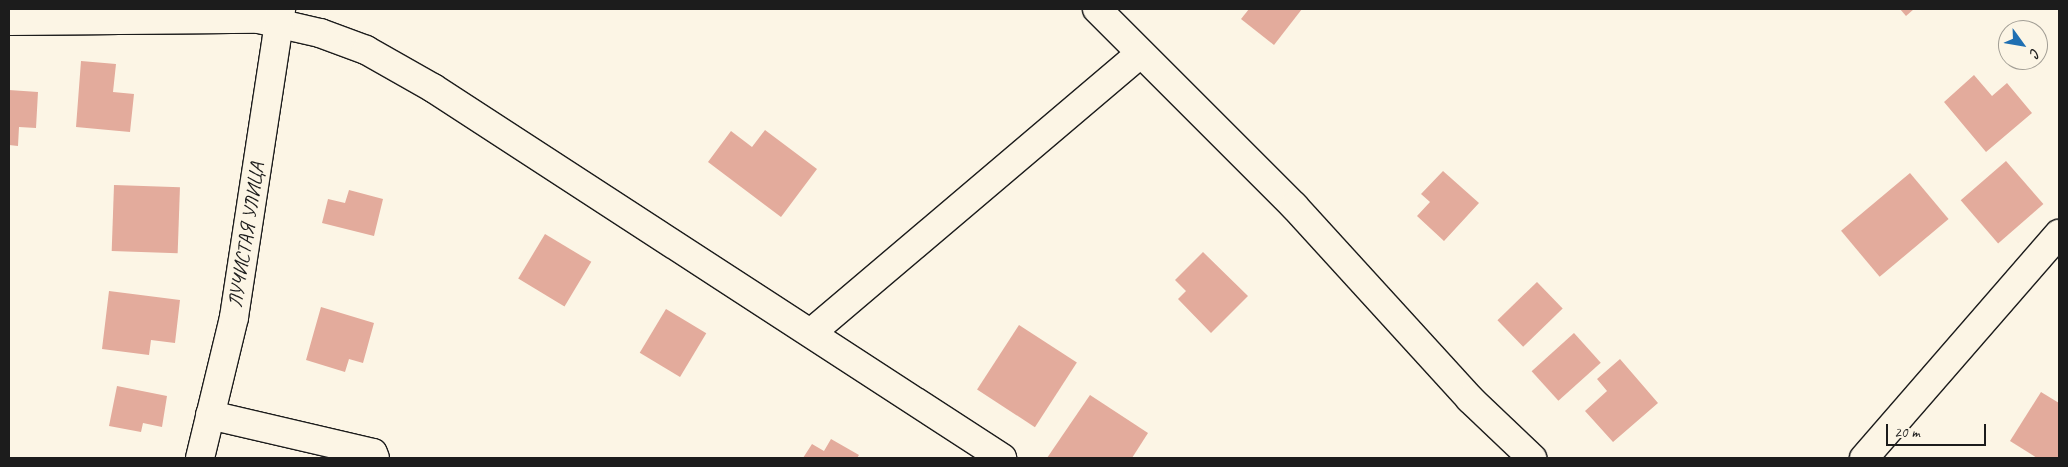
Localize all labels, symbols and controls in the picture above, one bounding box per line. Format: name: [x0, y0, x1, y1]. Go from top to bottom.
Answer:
north arrow: [1998, 20, 2048, 70]
text: С: [2026, 45, 2044, 60]
street label: ЛУЧИСТАЯ УЛИЦА: [223, 161, 269, 309]
scale bar: [1888, 414, 1988, 446]
text: 20 m: [1894, 423, 1920, 442]

